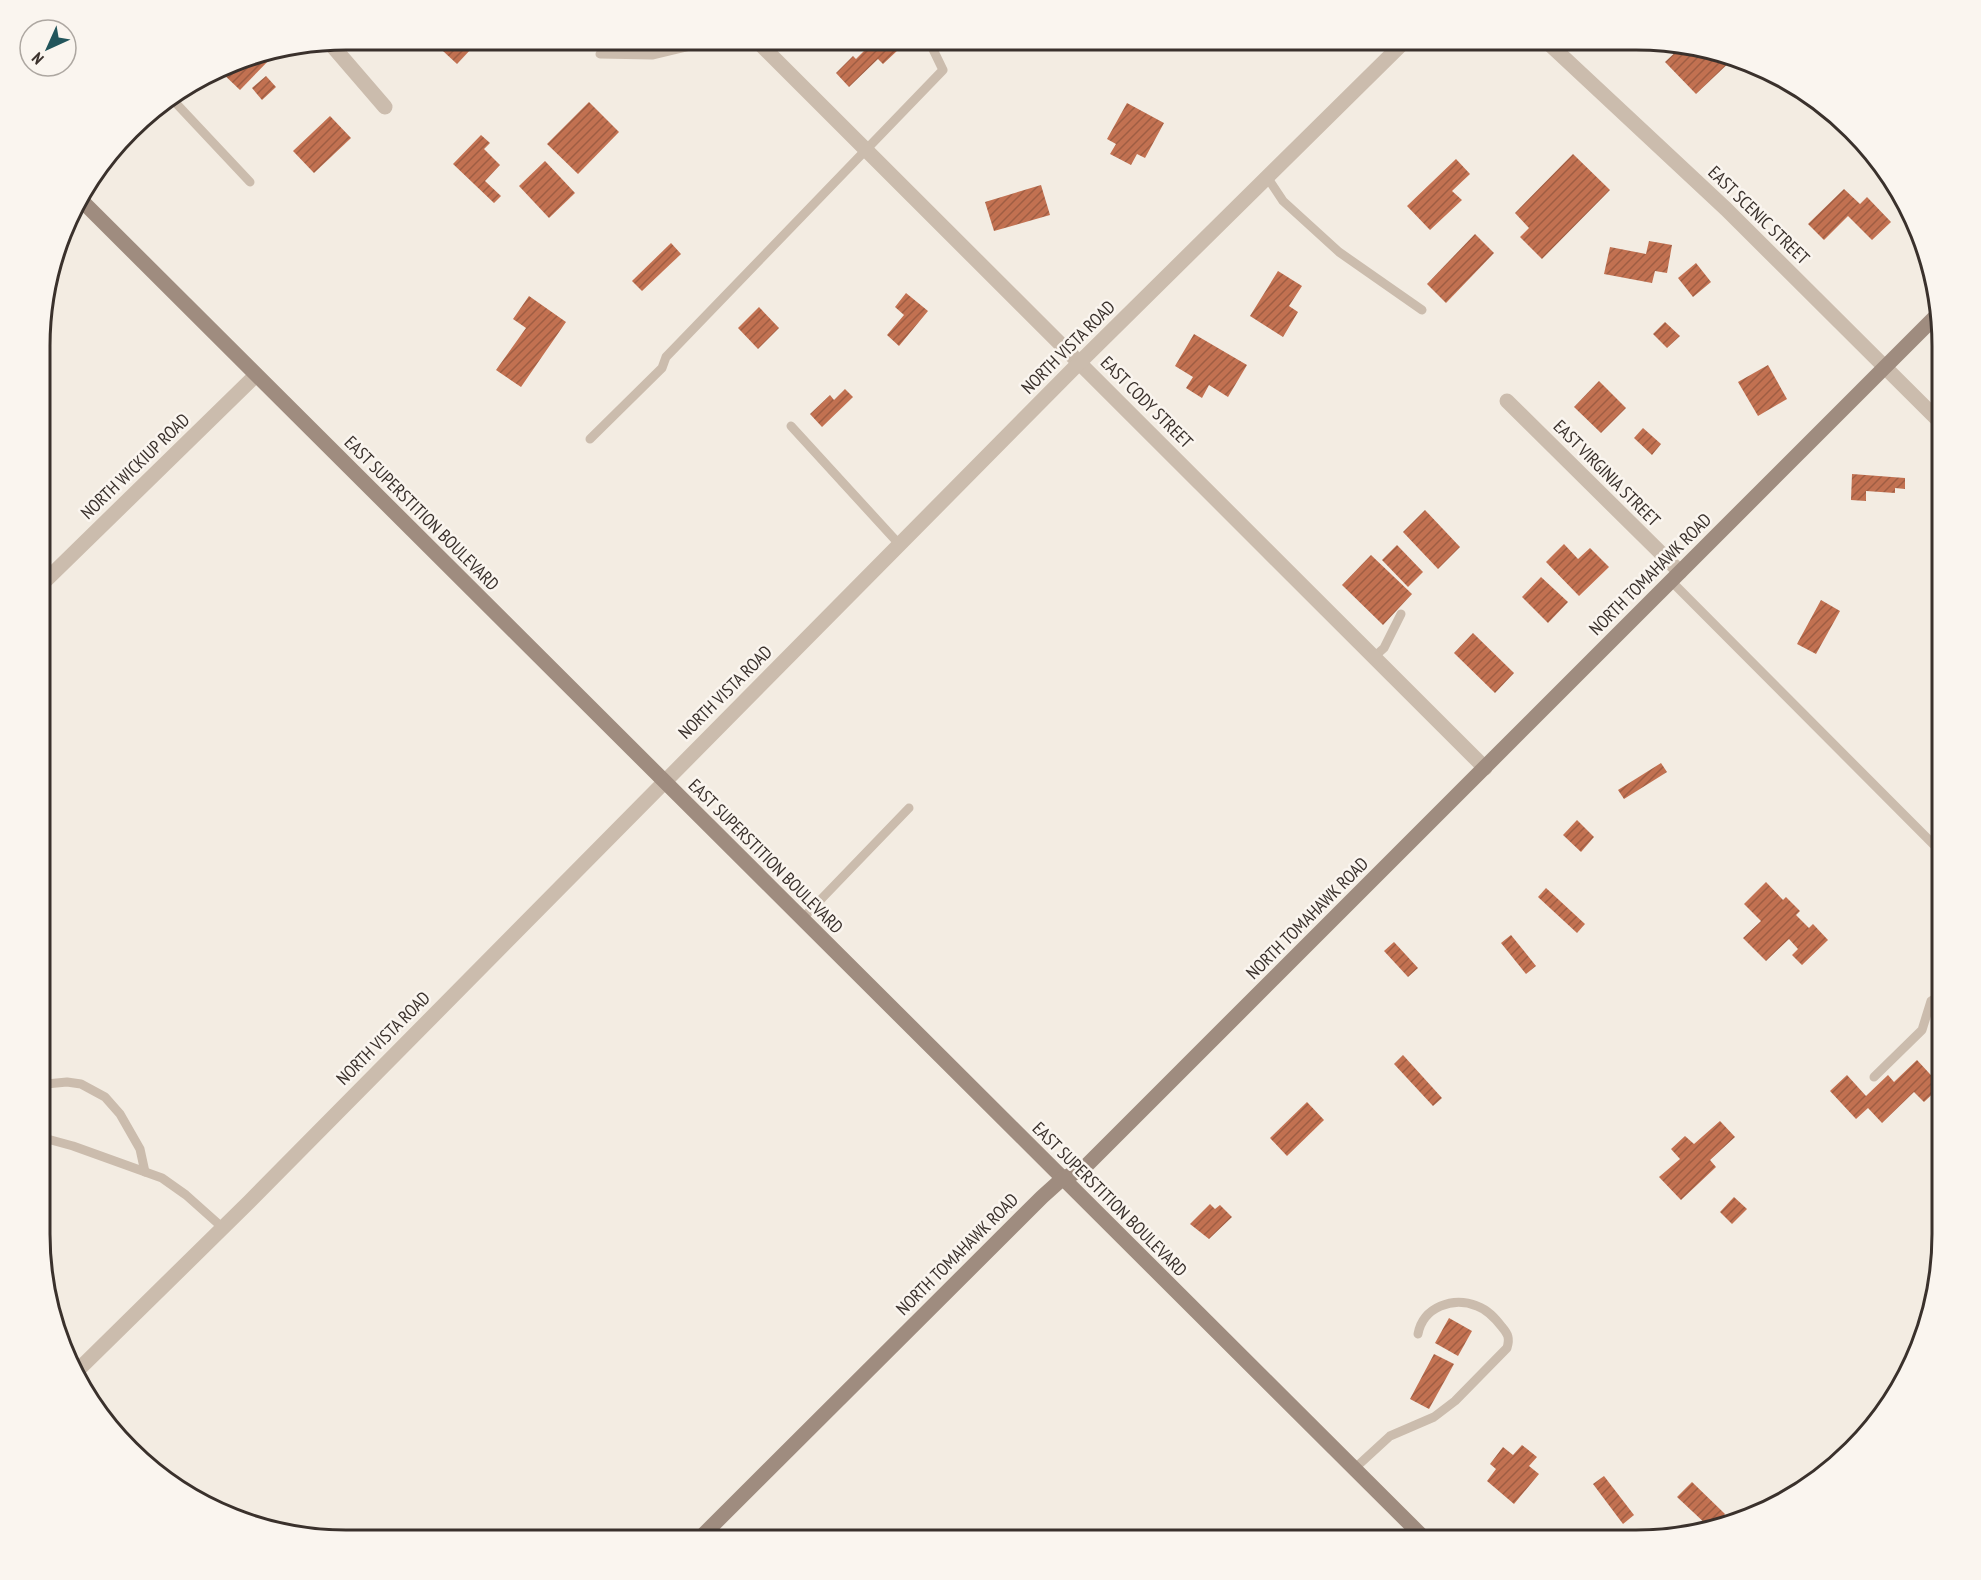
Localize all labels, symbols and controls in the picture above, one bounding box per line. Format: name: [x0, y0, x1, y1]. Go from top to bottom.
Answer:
north arrow: [18, 18, 78, 78]
text: N: [27, 48, 48, 69]
street label: EAST SCENIC STREET: [1703, 161, 1815, 269]
street label: NORTH VISTA ROAD: [1016, 295, 1120, 399]
street label: EAST CODY STREET: [1096, 351, 1198, 453]
street label: NORTH WICKIUP ROAD: [76, 408, 194, 524]
street label: EAST VIRGINIA STREET: [1549, 415, 1665, 531]
street label: EAST SUPERSTITION BOULEVARD: [340, 431, 504, 595]
street label: NORTH TOMAHAWK ROAD: [1584, 508, 1716, 640]
street label: NORTH VISTA ROAD: [673, 640, 777, 744]
street label: EAST SUPERSTITION BOULEVARD: [684, 774, 848, 938]
street label: NORTH TOMAHAWK ROAD: [1241, 852, 1373, 984]
street label: NORTH VISTA ROAD: [331, 986, 435, 1090]
street label: EAST SUPERSTITION BOULEVARD: [1028, 1117, 1192, 1281]
street label: NORTH TOMAHAWK ROAD: [891, 1188, 1023, 1320]

